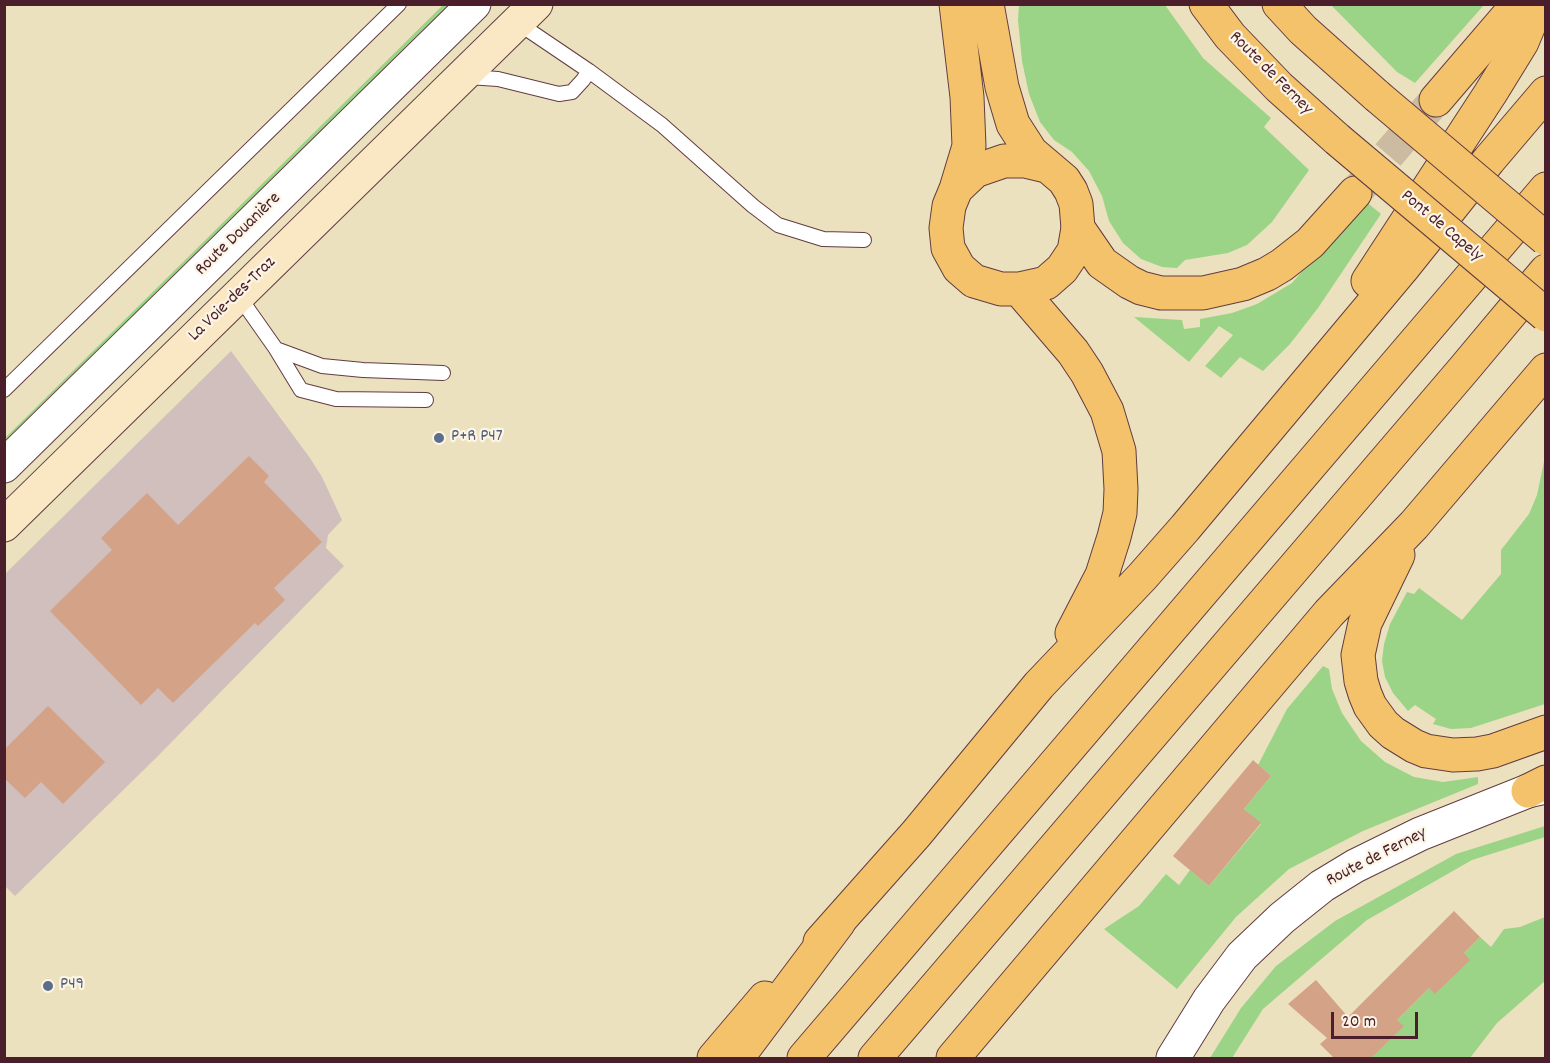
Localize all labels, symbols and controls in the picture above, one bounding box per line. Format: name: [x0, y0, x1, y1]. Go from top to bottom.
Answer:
street label: Route de Ferney: [1224, 28, 1316, 120]
street label: Pont de Capely: [1395, 186, 1487, 268]
street label: Route Douanière: [192, 189, 286, 281]
street label: La Voie-des-Traz: [185, 253, 281, 347]
place label: P+R P47: [451, 427, 503, 449]
marker: P+R P47: [432, 431, 446, 445]
street label: Route de Ferney: [1323, 823, 1431, 893]
place label: P49: [60, 975, 84, 997]
marker: P49: [41, 979, 55, 993]
scale bar: [1334, 1000, 1421, 1038]
text: 20 m: [1342, 1010, 1376, 1035]

